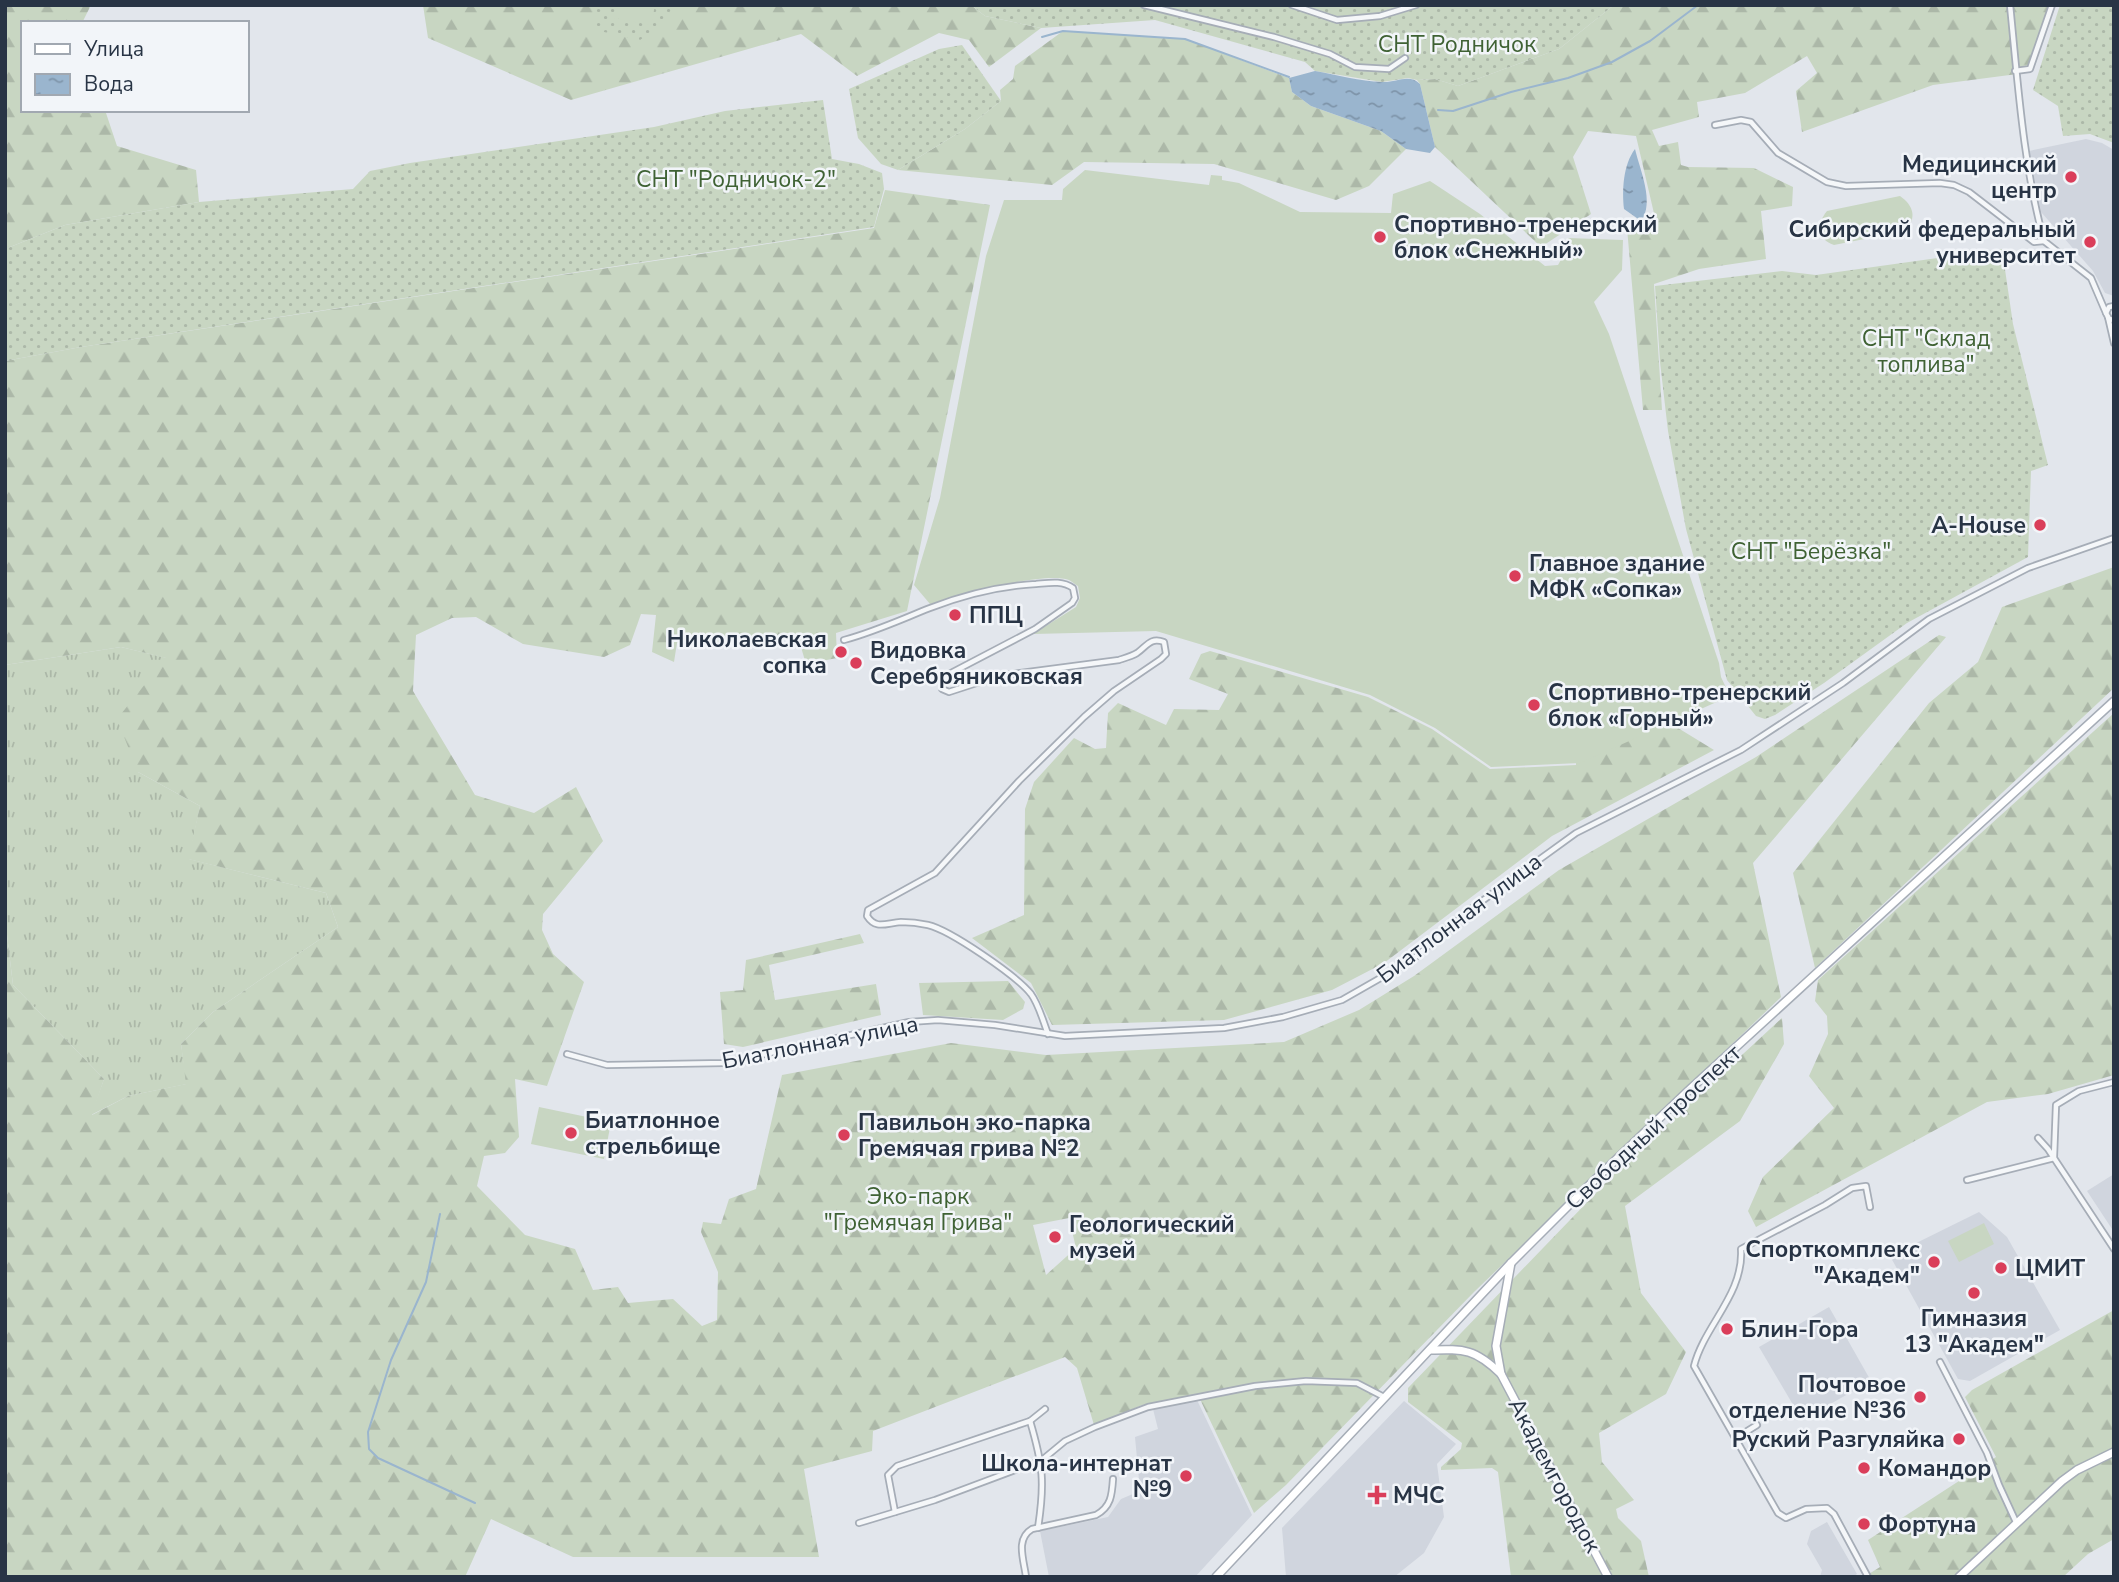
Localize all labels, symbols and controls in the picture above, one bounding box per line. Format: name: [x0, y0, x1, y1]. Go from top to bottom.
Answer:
legend: [21, 21, 248, 112]
park label: СНТ Родничок: [1378, 29, 1537, 60]
text: Улица: [83, 35, 144, 63]
text: Вода: [84, 70, 134, 98]
place label: Медицинский центр: [1902, 149, 2057, 206]
park label: СНТ "Родничок-2": [636, 164, 836, 195]
marker: Медицинский центр: [2063, 169, 2079, 185]
place label: Спортивно-тренерский блок «Снежный»: [1394, 209, 1657, 266]
place label: Сибирский федеральный университет: [1789, 214, 2076, 271]
marker: Спортивно-тренерский блок «Снежный»: [1372, 229, 1388, 245]
marker: Сибирский федеральный университет: [2082, 234, 2098, 250]
park label: СНТ "Склад топлива": [1862, 323, 1990, 380]
place label: A-House: [1931, 510, 2026, 541]
marker: A-House: [2032, 517, 2048, 533]
park label: СНТ "Берёзка": [1731, 536, 1891, 567]
place label: Главное здание МФК «Сопка»: [1529, 548, 1705, 605]
marker: Главное здание МФК «Сопка»: [1507, 568, 1523, 584]
place label: ППЦ: [969, 600, 1023, 631]
marker: ППЦ: [947, 607, 963, 623]
place label: Николаевская сопка: [667, 624, 827, 681]
place label: Видовка Серебряниковская: [870, 635, 1083, 692]
marker: Николаевская сопка: [833, 644, 849, 660]
marker: Видовка Серебряниковская: [848, 655, 864, 671]
place label: Спортивно-тренерский блок «Горный»: [1548, 677, 1811, 734]
marker: Спортивно-тренерский блок «Горный»: [1526, 697, 1542, 713]
street label: Биатлонная улица: [1370, 846, 1548, 991]
street label: Биатлонная улица: [719, 1008, 921, 1077]
street label: Свободный проспект: [1559, 1037, 1748, 1217]
place label: Биатлонное стрельбище: [585, 1105, 721, 1162]
place label: Павильон эко-парка Гремячая грива №2: [858, 1107, 1091, 1164]
marker: Биатлонное стрельбище: [563, 1125, 579, 1141]
marker: Павильон эко-парка Гремячая грива №2: [836, 1127, 852, 1143]
park label: Эко-парк "Гремячая Грива": [824, 1181, 1012, 1238]
place label: Геологический музей: [1069, 1209, 1235, 1266]
marker: Геологический музей: [1047, 1229, 1063, 1245]
place label: Спорткомплекс "Академ": [1745, 1234, 1920, 1291]
place label: ЦМИТ: [2015, 1253, 2086, 1284]
marker: Спорткомплекс "Академ": [1926, 1254, 1942, 1270]
marker: ЦМИТ: [1993, 1260, 2009, 1276]
marker: Гимназия 13 "Академ": [1966, 1285, 1982, 1301]
place label: Гимназия 13 "Академ": [1904, 1303, 2044, 1360]
place label: Блин-Гора: [1741, 1314, 1859, 1345]
marker: Блин-Гора: [1719, 1321, 1735, 1337]
place label: Почтовое отделение №36: [1728, 1369, 1906, 1426]
marker: Почтовое отделение №36: [1912, 1389, 1928, 1405]
street label: Академгородок: [1501, 1393, 1609, 1559]
place label: Руский Разгуляйка: [1732, 1424, 1945, 1455]
marker: Руский Разгуляйка: [1951, 1431, 1967, 1447]
place label: Школа-интернат №9: [981, 1448, 1172, 1505]
place label: Командор: [1878, 1453, 1991, 1484]
marker: Командор: [1856, 1460, 1872, 1476]
marker: Школа-интернат №9: [1178, 1468, 1194, 1484]
place label: МЧС: [1393, 1480, 1445, 1511]
marker: МЧС: [1367, 1485, 1387, 1505]
place label: Фортуна: [1878, 1509, 1976, 1540]
marker: Фортуна: [1856, 1516, 1872, 1532]

